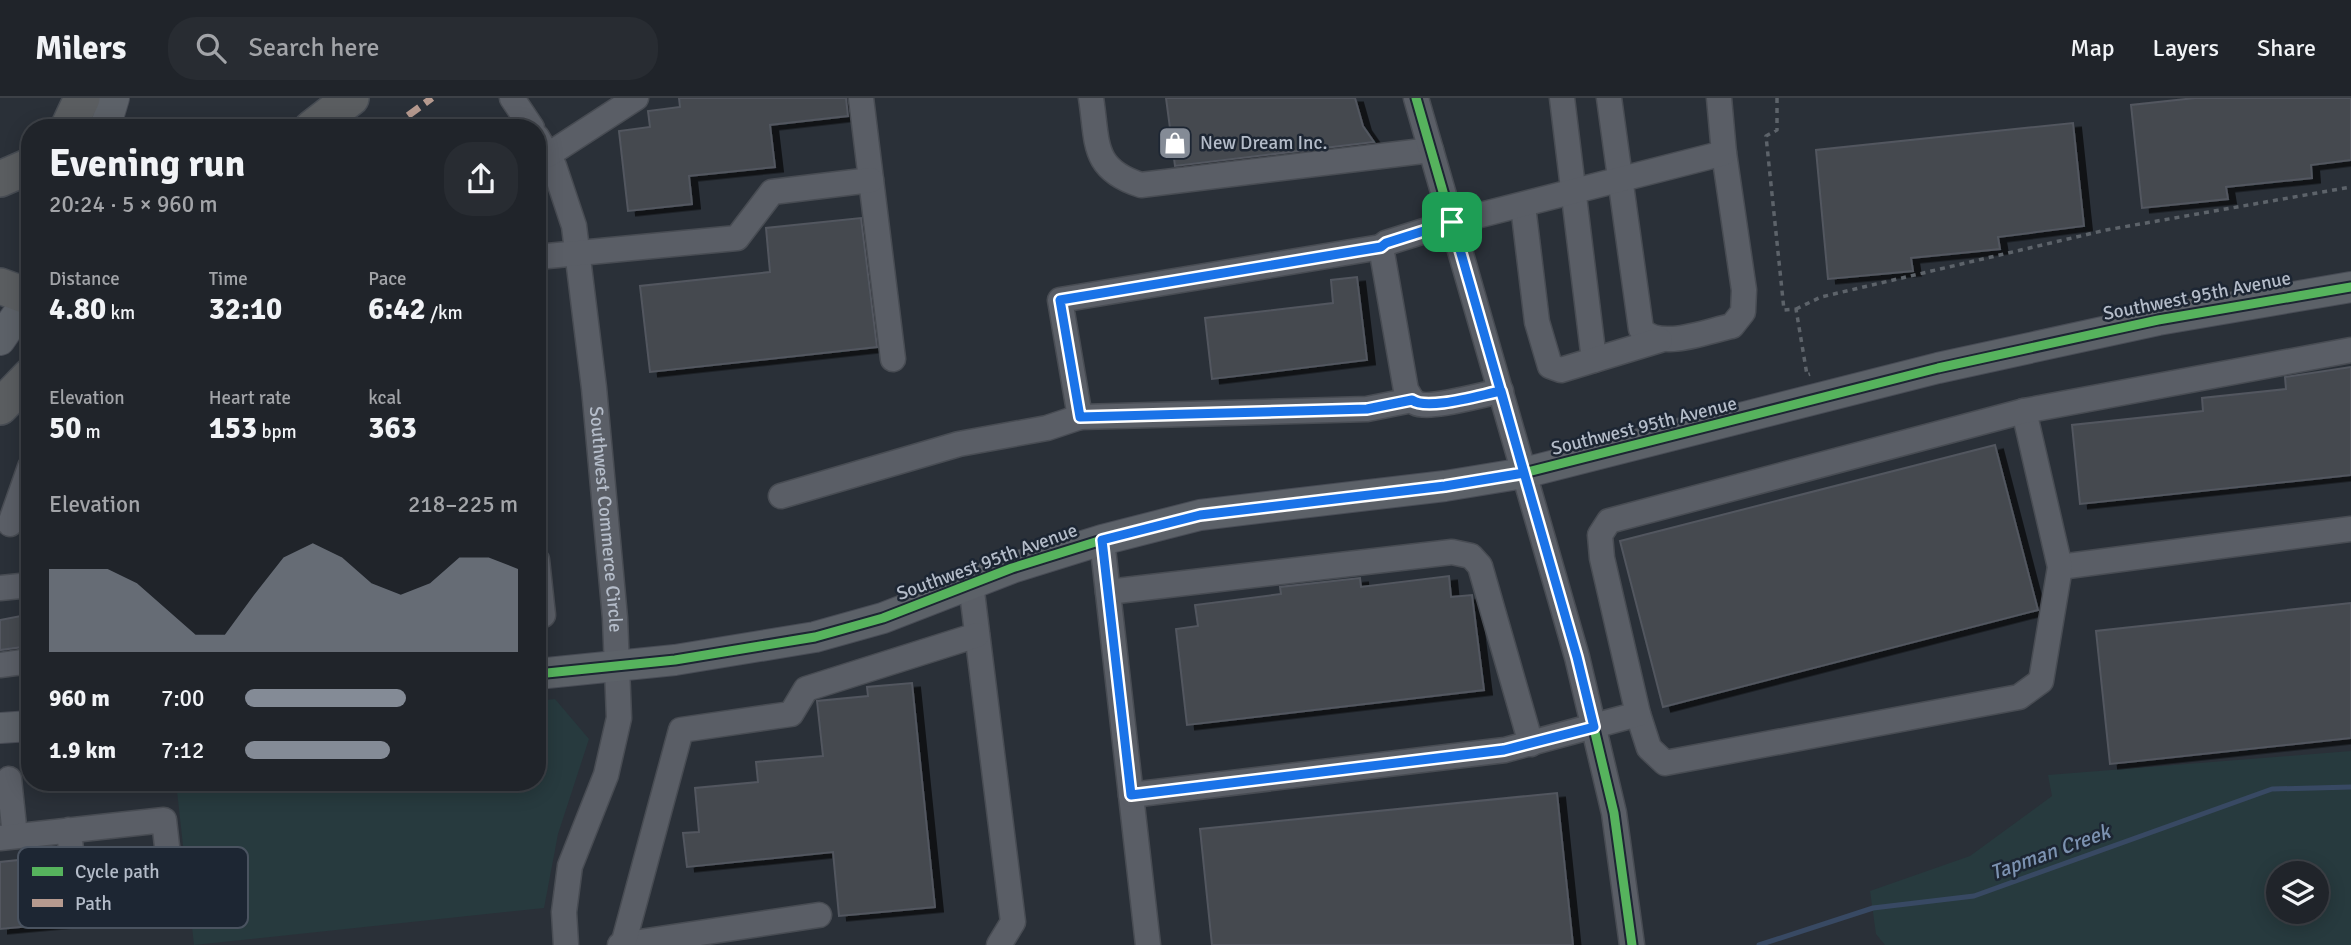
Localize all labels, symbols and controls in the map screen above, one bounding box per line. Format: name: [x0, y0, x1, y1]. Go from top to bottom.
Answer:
search box: [168, 17, 658, 80]
text: Milers: [35, 28, 126, 69]
icon: search: [192, 29, 230, 67]
text: Search here: [248, 32, 380, 64]
text: Map: [2070, 33, 2115, 63]
text: Layers: [2153, 33, 2219, 63]
text: Share: [2257, 33, 2316, 63]
shop icon: New Dream Inc.: [1156, 124, 1194, 162]
place label: New Dream Inc.: [1200, 131, 1327, 155]
text: Evening run: [49, 140, 245, 187]
button: share: [444, 142, 518, 216]
text: 20:24 · 5 × 960 m: [49, 190, 218, 219]
pin: [1422, 192, 1482, 252]
icon: arrive: [1433, 203, 1471, 241]
street label: Southwest 95th Avenue: [2101, 266, 2293, 326]
text: Distance: [49, 267, 120, 291]
text: Time: [209, 267, 248, 291]
text: Pace: [368, 267, 407, 291]
text: 4.80: [49, 291, 106, 328]
text: 32:10: [209, 291, 282, 328]
text: 6:42: [368, 291, 426, 328]
text: km: [106, 301, 135, 325]
text: /km: [426, 301, 463, 325]
text: Elevation: [49, 386, 125, 410]
text: Heart rate: [209, 386, 291, 410]
text: kcal: [368, 386, 402, 410]
street label: Southwest 95th Avenue: [1549, 391, 1739, 461]
street label: Southwest Commerce Circle: [584, 405, 628, 633]
text: 50: [49, 410, 81, 447]
text: 153: [209, 410, 257, 447]
text: 363: [368, 410, 417, 447]
text: m: [81, 420, 101, 444]
text: bpm: [257, 420, 297, 444]
text: Elevation: [49, 490, 141, 519]
text: 218–225 m: [408, 490, 518, 519]
street label: Southwest 95th Avenue: [893, 518, 1081, 606]
text: 960 m: [49, 684, 110, 713]
text: 7:00: [161, 684, 204, 713]
text: 1.9 km: [49, 736, 116, 765]
text: 7:12: [161, 736, 204, 765]
water label: Tapman Creek: [1987, 817, 2116, 886]
legend: [18, 847, 248, 928]
text: Cycle path: [75, 860, 160, 884]
map controls: [2266, 861, 2329, 924]
button: layers: [2266, 861, 2329, 924]
text: Path: [75, 892, 112, 916]

